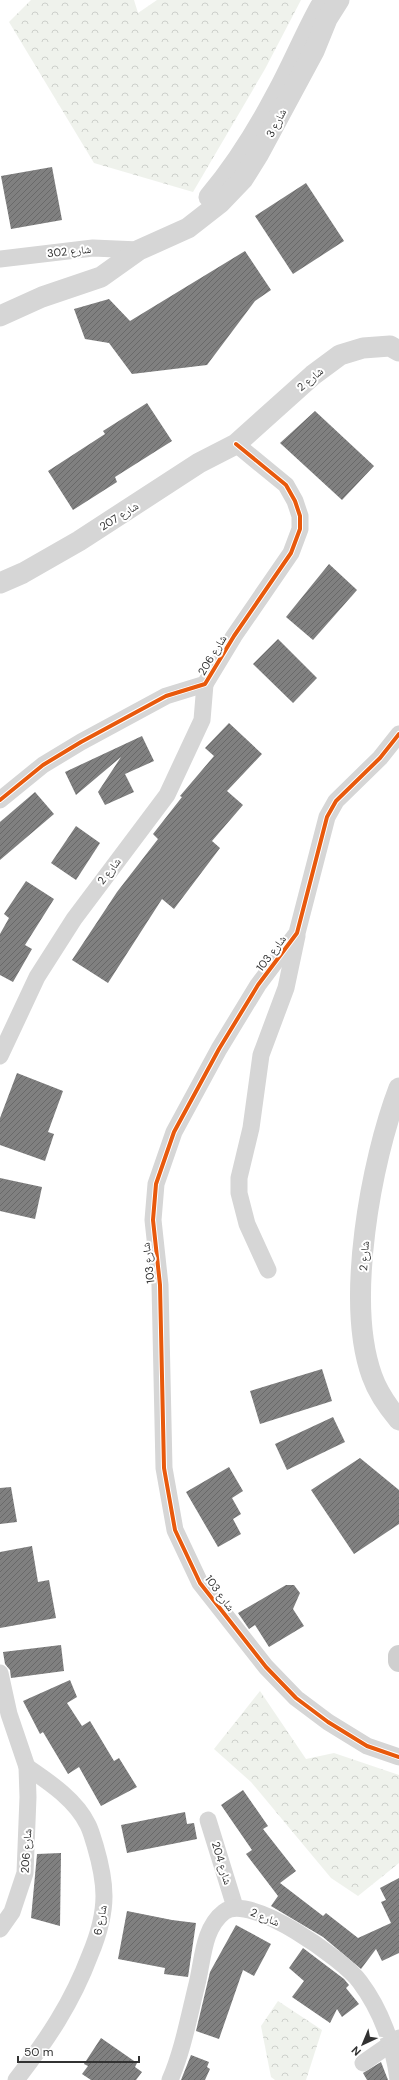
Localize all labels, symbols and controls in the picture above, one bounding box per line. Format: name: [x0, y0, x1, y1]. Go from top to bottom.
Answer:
street label: شارع 3: [263, 106, 289, 140]
street label: شارع 302: [46, 242, 92, 260]
street label: شارع 2: [294, 364, 326, 394]
street label: شارع 207: [97, 499, 141, 533]
street label: شارع 206: [195, 632, 229, 678]
street label: شارع 2: [94, 855, 124, 887]
street label: شارع 103: [253, 932, 289, 974]
street label: شارع 2: [356, 1240, 372, 1272]
street label: شارع 103: [139, 1242, 157, 1284]
street label: شارع 103: [202, 1572, 238, 1614]
street label: شارع 206: [17, 1828, 35, 1874]
street label: شارع 204: [209, 1840, 235, 1886]
street label: شارع 6: [90, 1904, 110, 1936]
street label: شارع 2: [248, 1905, 282, 1929]
north arrow: [343, 2024, 383, 2064]
scale bar: [18, 2038, 139, 2064]
text: N: [348, 2043, 364, 2059]
text: 50 m: [24, 2044, 53, 2060]

